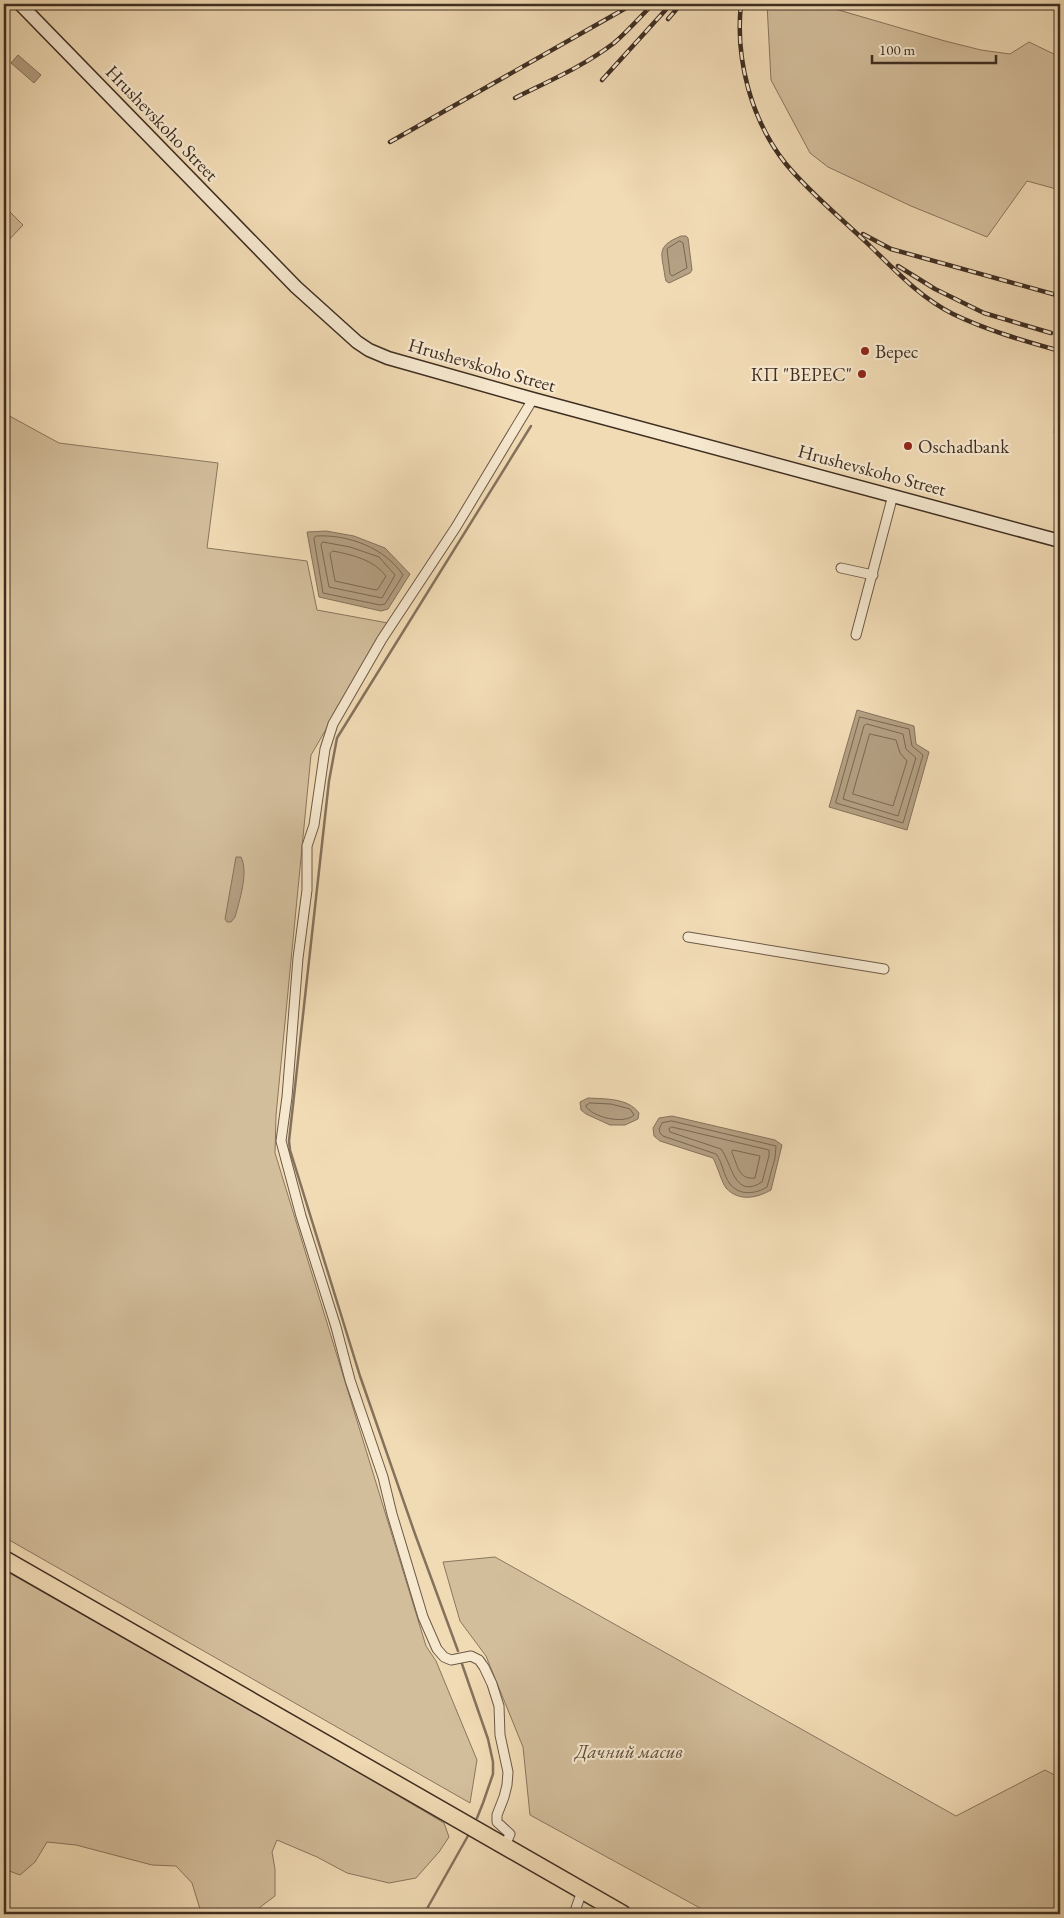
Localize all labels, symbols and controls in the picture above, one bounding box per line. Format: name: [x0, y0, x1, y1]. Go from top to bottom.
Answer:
scale bar: [872, 32, 995, 64]
text: 100 m: [879, 40, 916, 59]
street label: Hrushevskoho Street: [100, 60, 224, 186]
street label: Hrushevskoho Street: [405, 332, 559, 398]
place label: Верес: [875, 339, 919, 364]
marker: Верес: [859, 345, 871, 357]
place label: КП "ВЕРЕС": [751, 362, 852, 387]
marker: КП "ВЕРЕС": [856, 368, 868, 380]
place label: Oschadbank: [918, 434, 1010, 459]
street label: Hrushevskoho Street: [795, 438, 949, 502]
marker: Oschadbank: [902, 440, 914, 452]
park label: Дачний масив: [573, 1739, 683, 1764]

